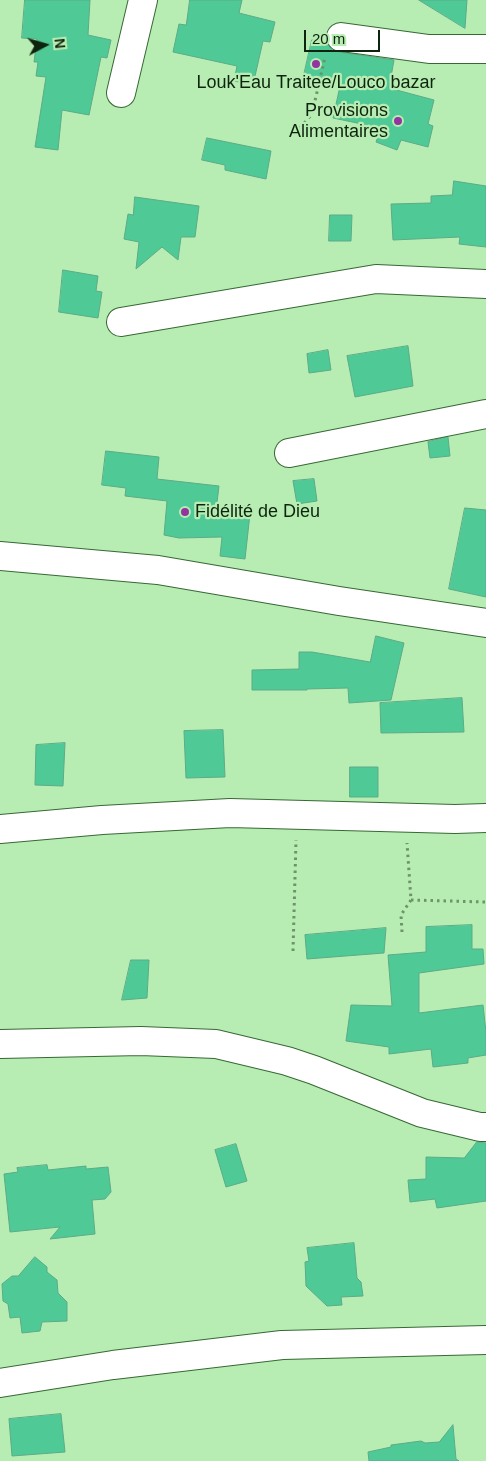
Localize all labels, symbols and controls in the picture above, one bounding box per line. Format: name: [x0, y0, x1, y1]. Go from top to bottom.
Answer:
north arrow: [20, 20, 70, 70]
scale bar: [306, 20, 382, 52]
text: 20 m: [312, 30, 345, 47]
text: N: [51, 38, 68, 49]
marker: Louk'Eau Traitee/Louco bazar: [310, 58, 322, 70]
place label: Louk'Eau Traitee/Louco bazar: [197, 72, 435, 94]
place label: Provisions Alimentaires: [289, 100, 388, 142]
marker: Provisions Alimentaires: [392, 115, 404, 127]
place label: Fidélité de Dieu: [195, 501, 320, 523]
marker: Fidélité de Dieu: [179, 506, 191, 518]

